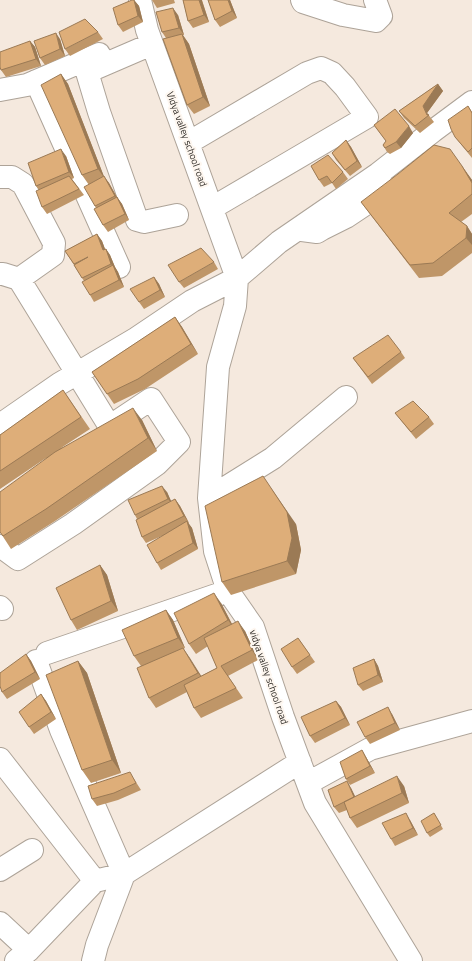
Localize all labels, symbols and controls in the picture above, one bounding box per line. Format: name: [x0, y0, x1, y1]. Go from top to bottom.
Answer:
street label: Vidya valley school road: [163, 89, 211, 189]
street label: vidya valley school road: [246, 628, 292, 726]

